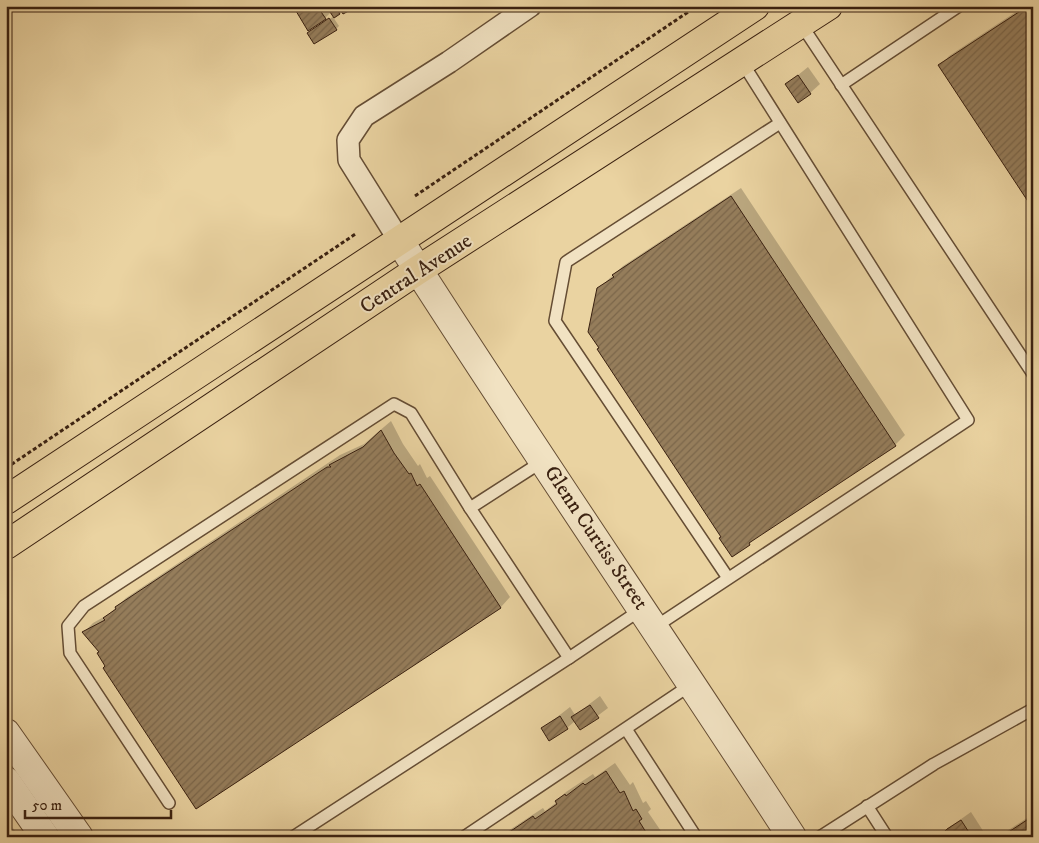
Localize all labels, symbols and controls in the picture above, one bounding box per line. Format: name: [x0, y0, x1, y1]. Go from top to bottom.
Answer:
street label: Central Avenue: [355, 228, 477, 320]
street label: Glenn Curtiss Street: [538, 461, 654, 615]
scale bar: [25, 788, 171, 820]
text: 50 m: [32, 796, 62, 815]

